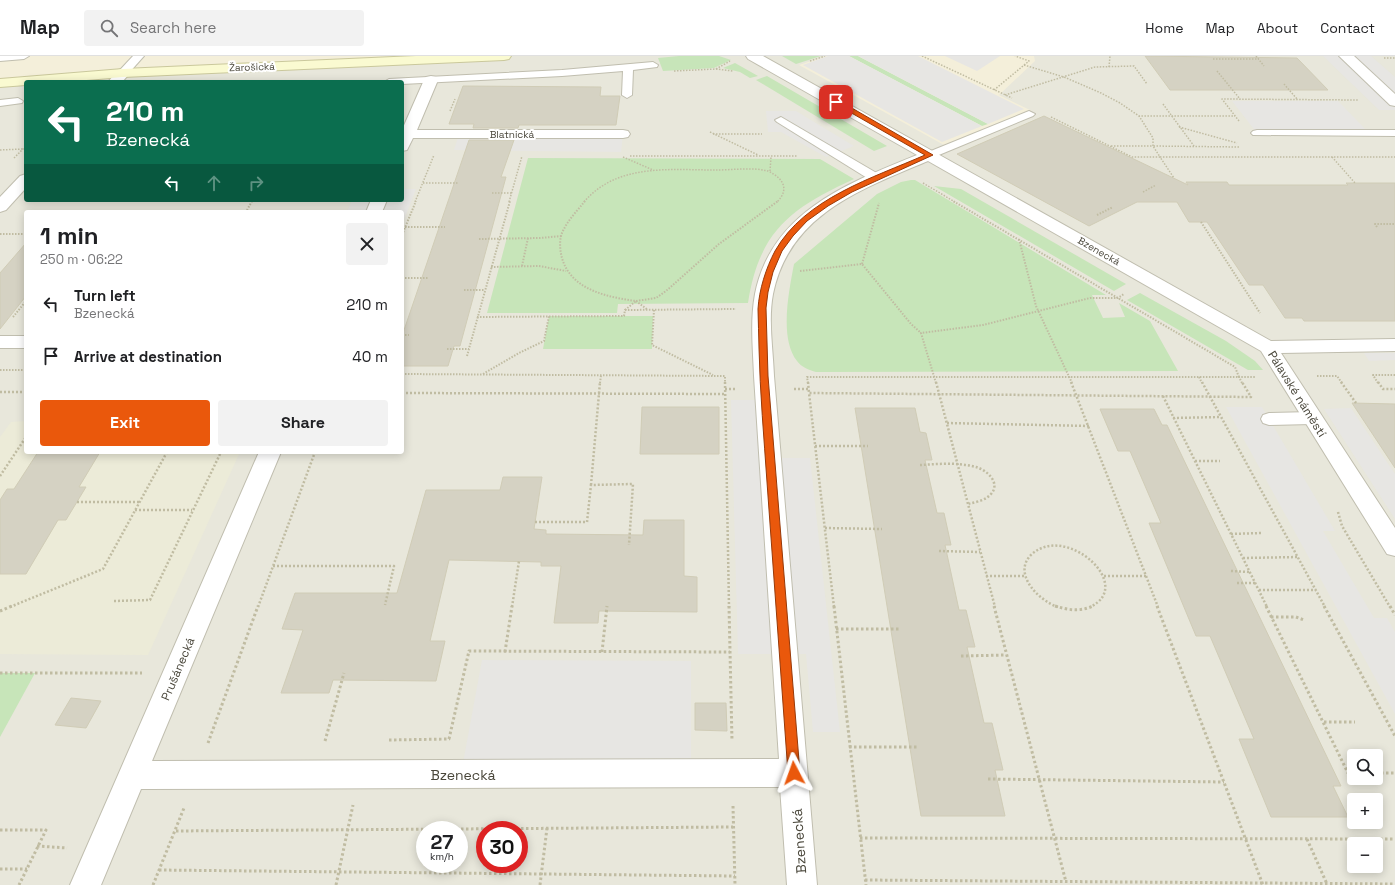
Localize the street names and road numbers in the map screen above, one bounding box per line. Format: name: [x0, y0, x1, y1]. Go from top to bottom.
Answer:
street label: Žarošická: [229, 60, 275, 74]
street label: Blatnická: [490, 128, 535, 141]
street label: Bzenecká: [1076, 234, 1123, 268]
street label: Pálavské náměstí: [1264, 348, 1330, 440]
street label: Prušánecká: [158, 635, 199, 703]
street label: Bzenecká: [430, 766, 496, 784]
street label: Bzenecká: [788, 808, 810, 874]

